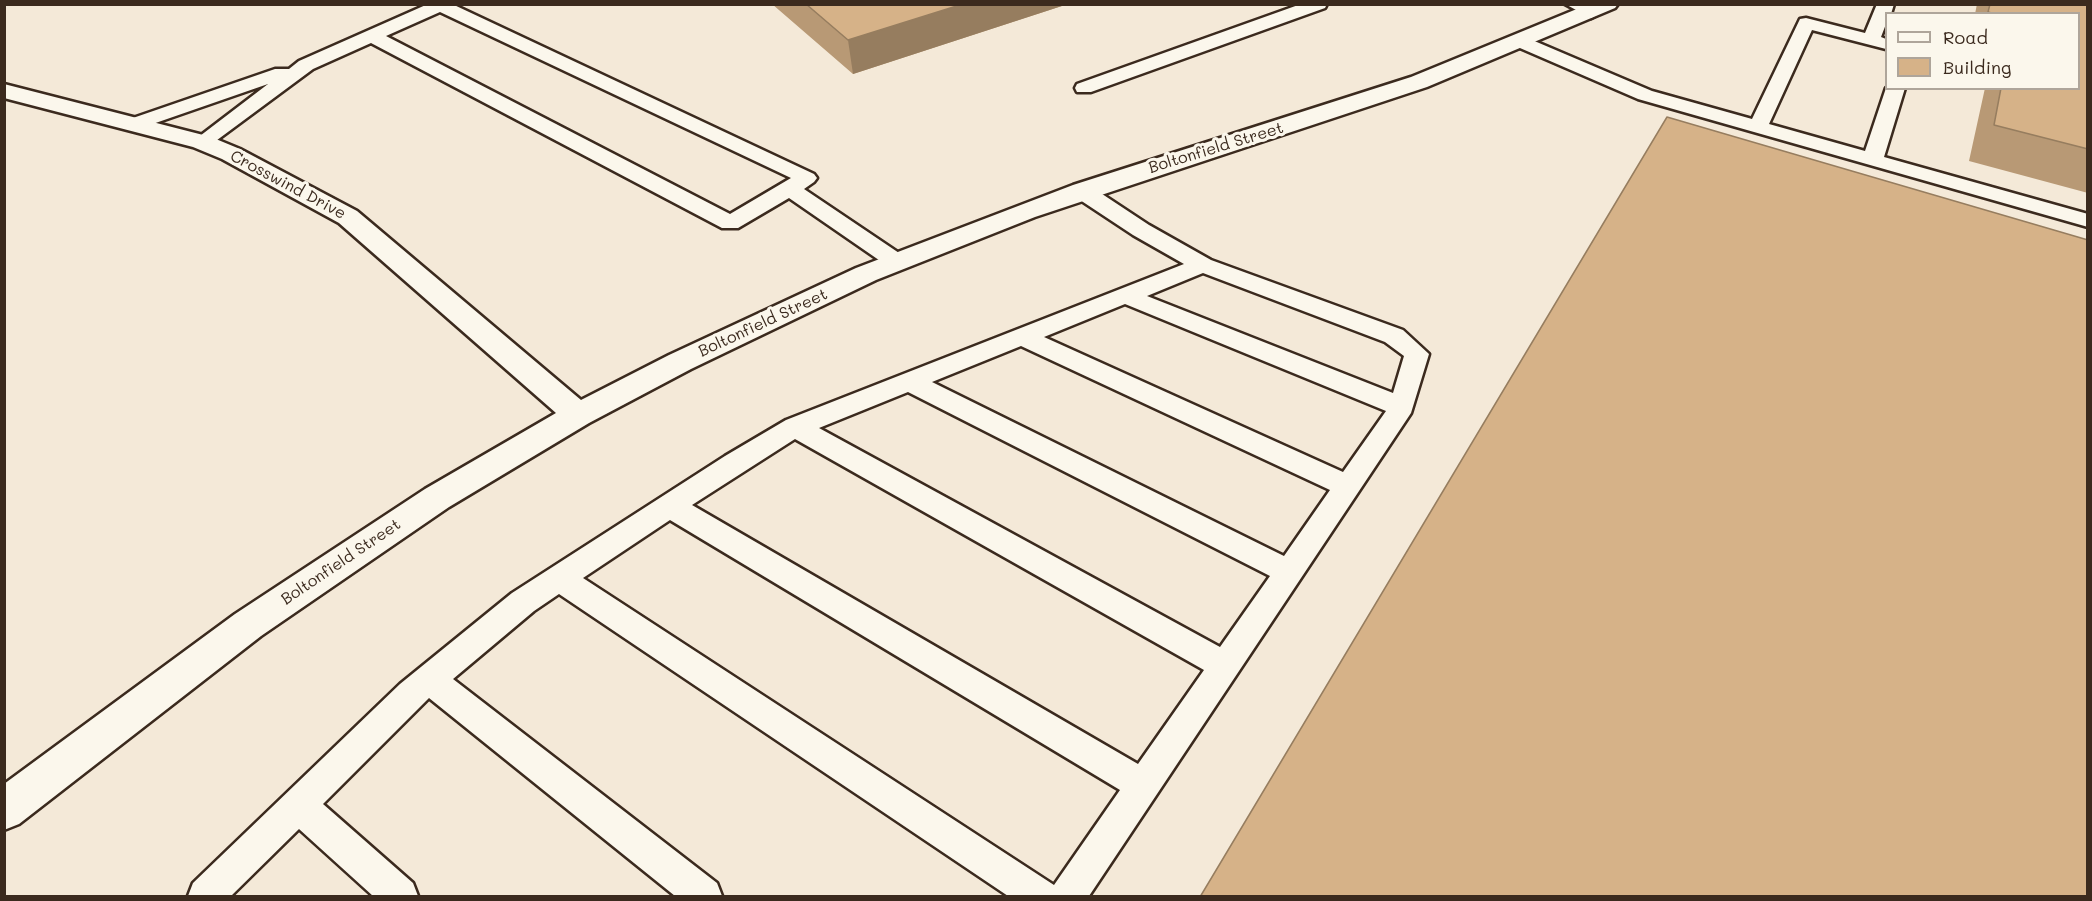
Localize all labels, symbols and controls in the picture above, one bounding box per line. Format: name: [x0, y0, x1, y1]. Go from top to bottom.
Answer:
legend: [1885, 12, 2080, 90]
text: Road: [1943, 25, 1988, 49]
text: Building: [1943, 55, 2011, 79]
street label: Boltonfield Street: [1146, 118, 1286, 178]
street label: Crosswind Drive: [227, 146, 349, 224]
street label: Boltonfield Street: [695, 285, 831, 361]
street label: Boltonfield Street: [278, 515, 404, 609]

